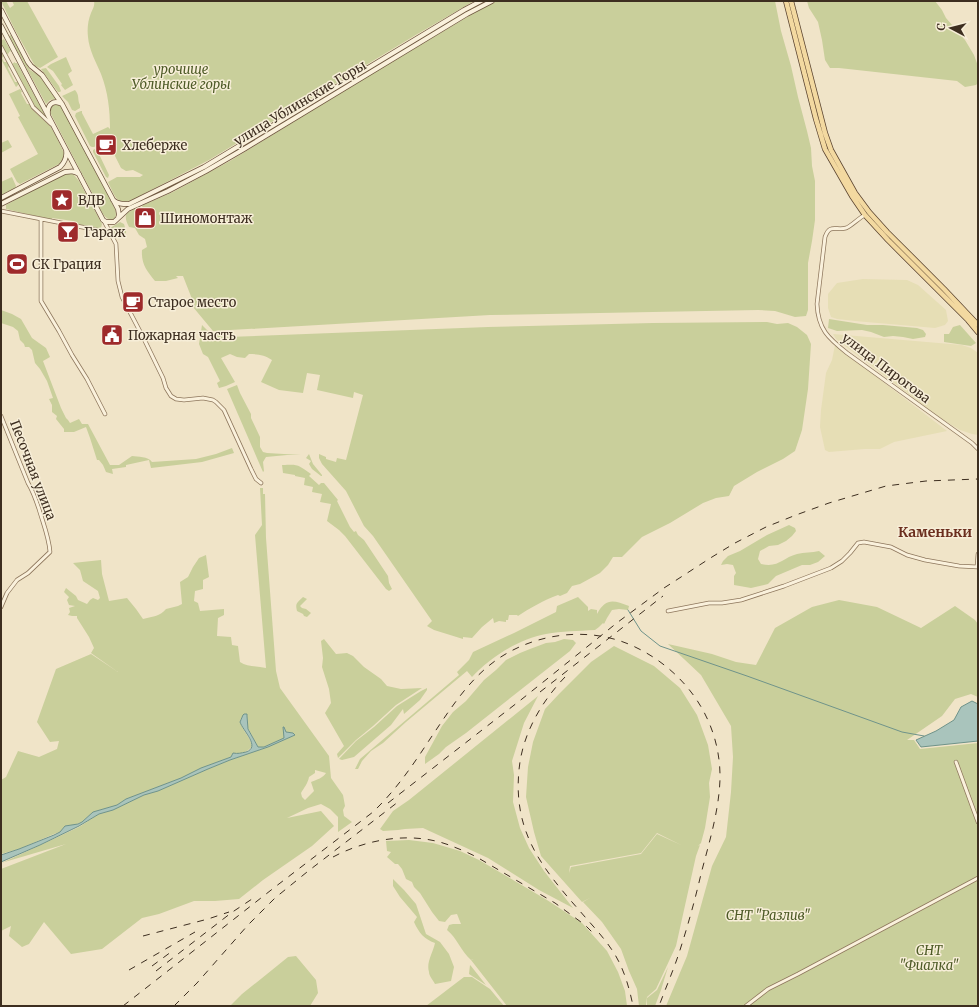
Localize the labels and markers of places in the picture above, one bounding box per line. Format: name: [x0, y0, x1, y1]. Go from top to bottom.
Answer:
cafe icon: Хлеберже: [93, 132, 119, 158]
place label: Хлеберже: [122, 137, 187, 154]
place icon: ВДВ: [49, 187, 75, 213]
place label: ВДВ: [78, 192, 105, 209]
shop icon: Шиномонтаж: [132, 205, 158, 231]
place label: Шиномонтаж: [160, 210, 253, 227]
bar icon: Гараж: [55, 219, 81, 245]
place label: Гараж: [84, 224, 126, 241]
sports icon: СК Грация: [4, 251, 30, 277]
place label: СК Грация: [32, 256, 102, 273]
cafe icon: Старое место: [120, 289, 146, 315]
place label: Старое место: [148, 294, 237, 311]
public building icon: Пожарная часть: [99, 322, 125, 348]
place label: Пожарная часть: [128, 327, 236, 344]

